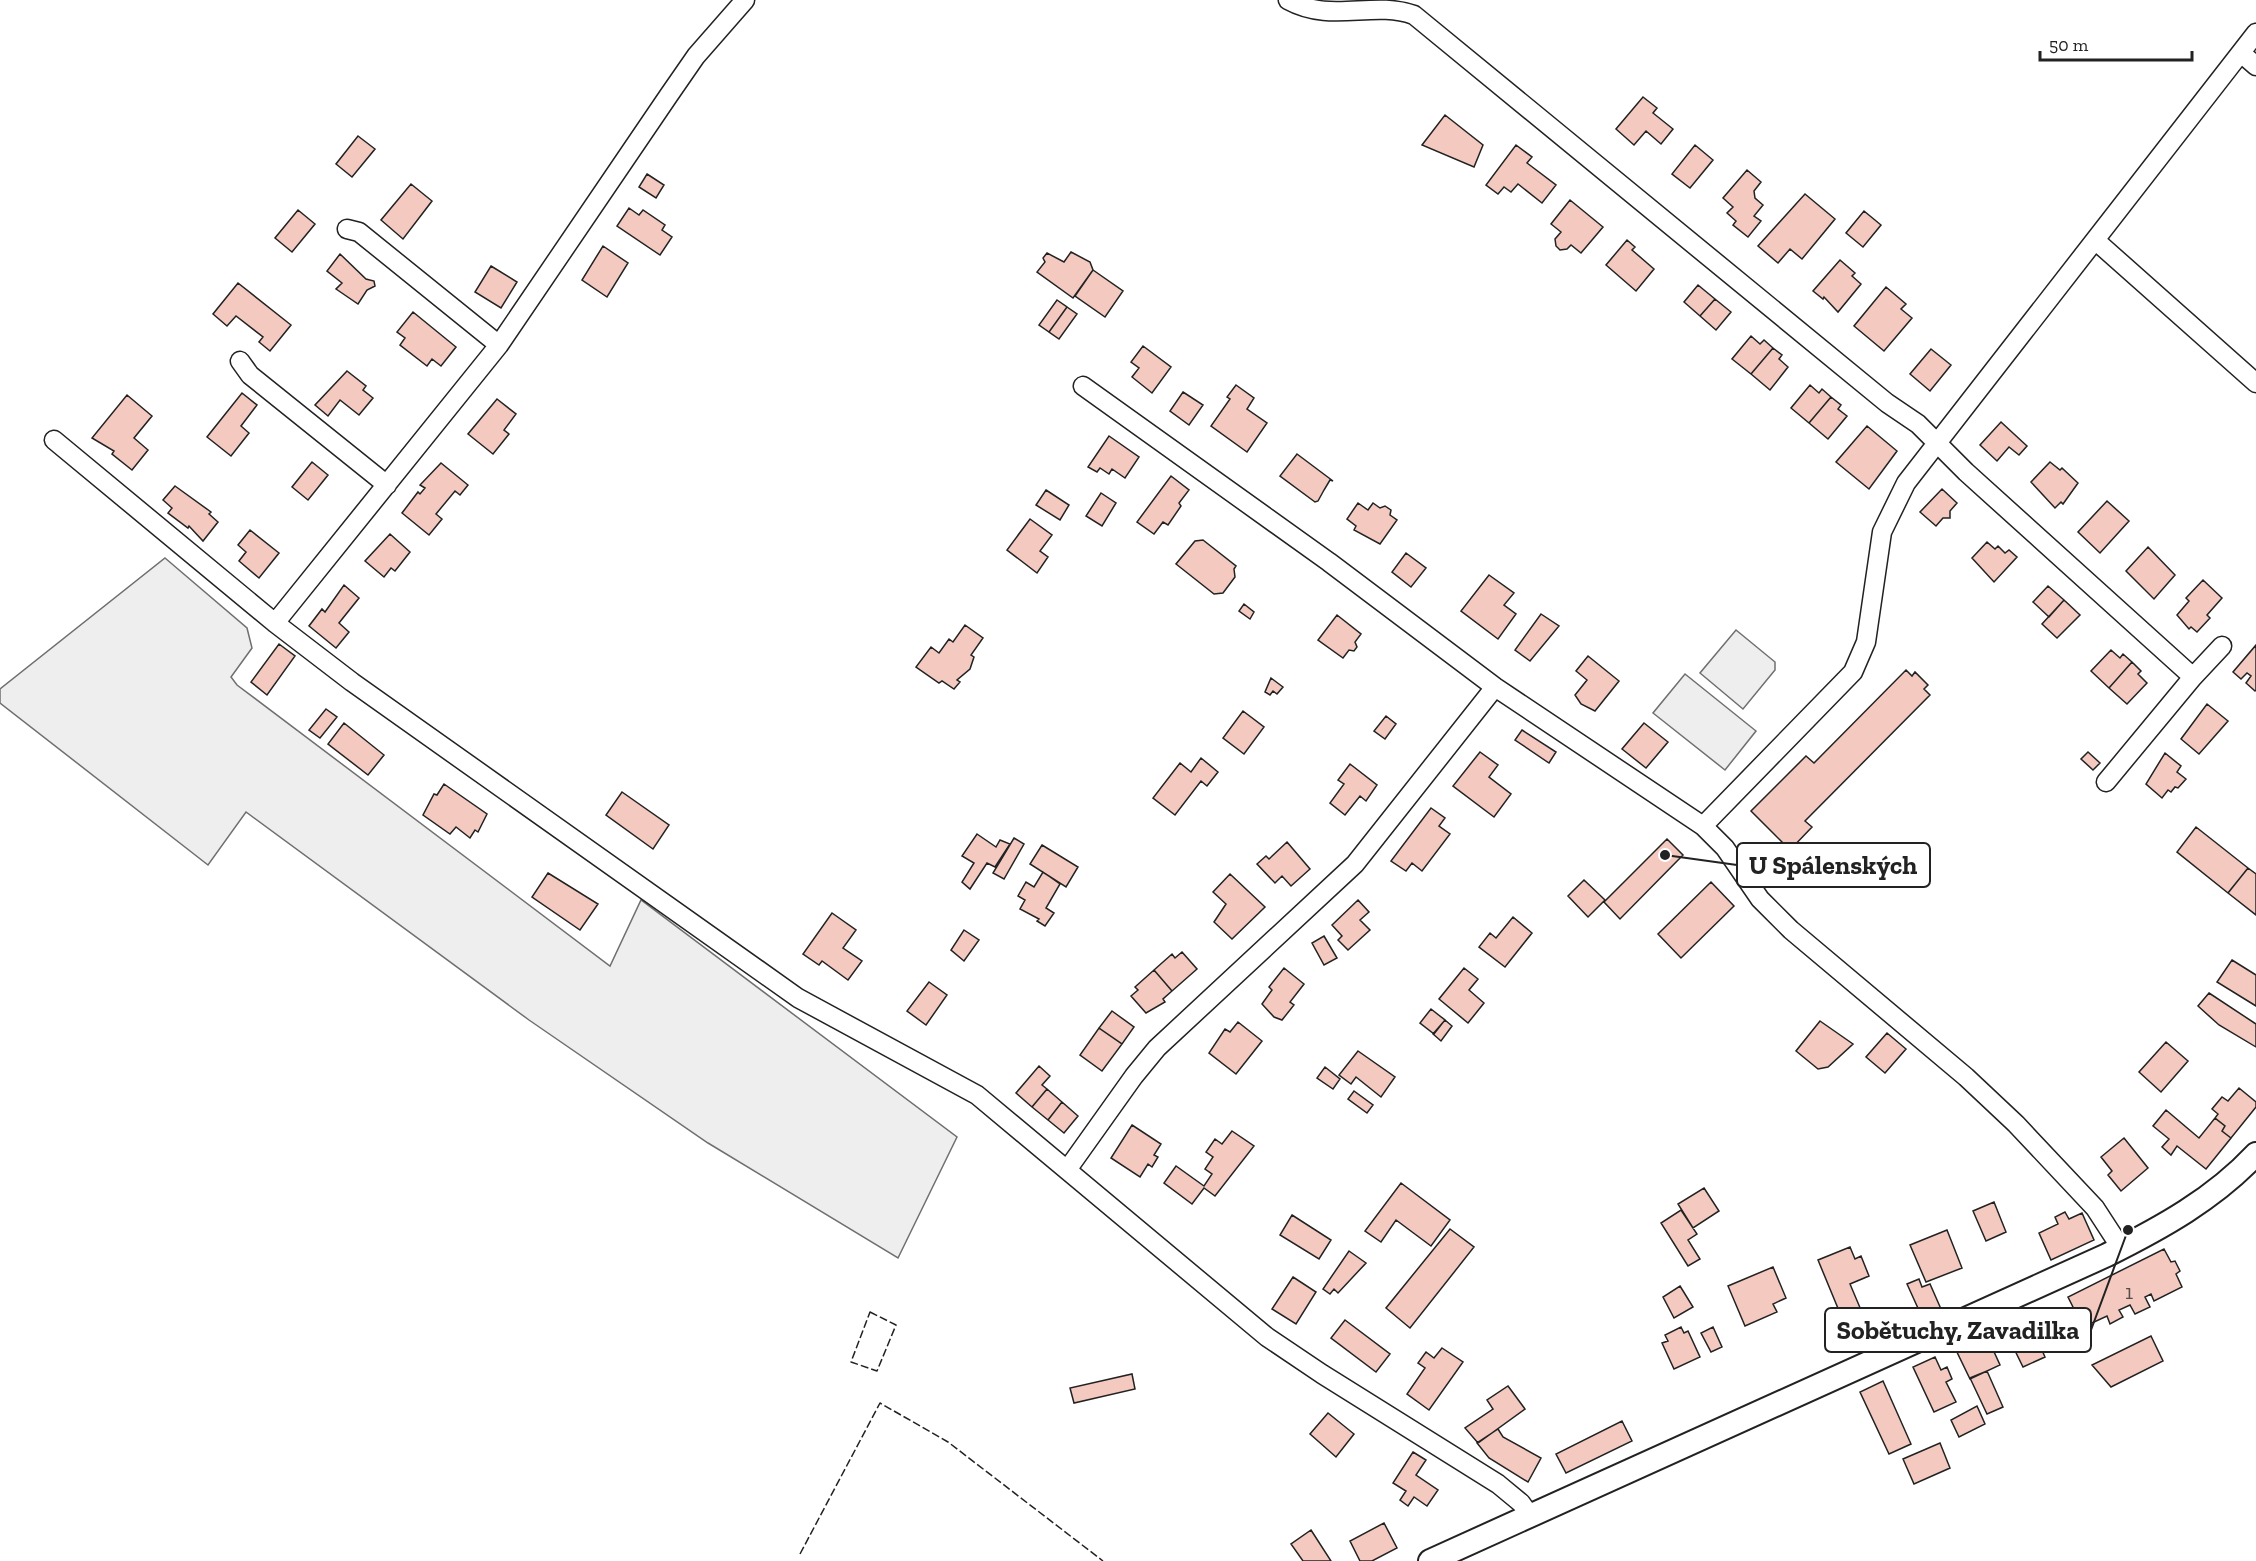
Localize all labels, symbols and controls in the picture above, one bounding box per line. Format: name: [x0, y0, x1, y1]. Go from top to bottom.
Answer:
scale bar: [2040, 24, 2192, 62]
text: 50 m: [2049, 34, 2089, 56]
callout: U Spálenských: [1737, 843, 1930, 887]
text: U Spálenských: [1749, 849, 1917, 881]
house number: 1: [2125, 1279, 2133, 1304]
callout: Sobětuchy, Zavadilka: [1825, 1308, 2091, 1352]
text: Sobětuchy, Zavadilka: [1837, 1314, 2079, 1346]

